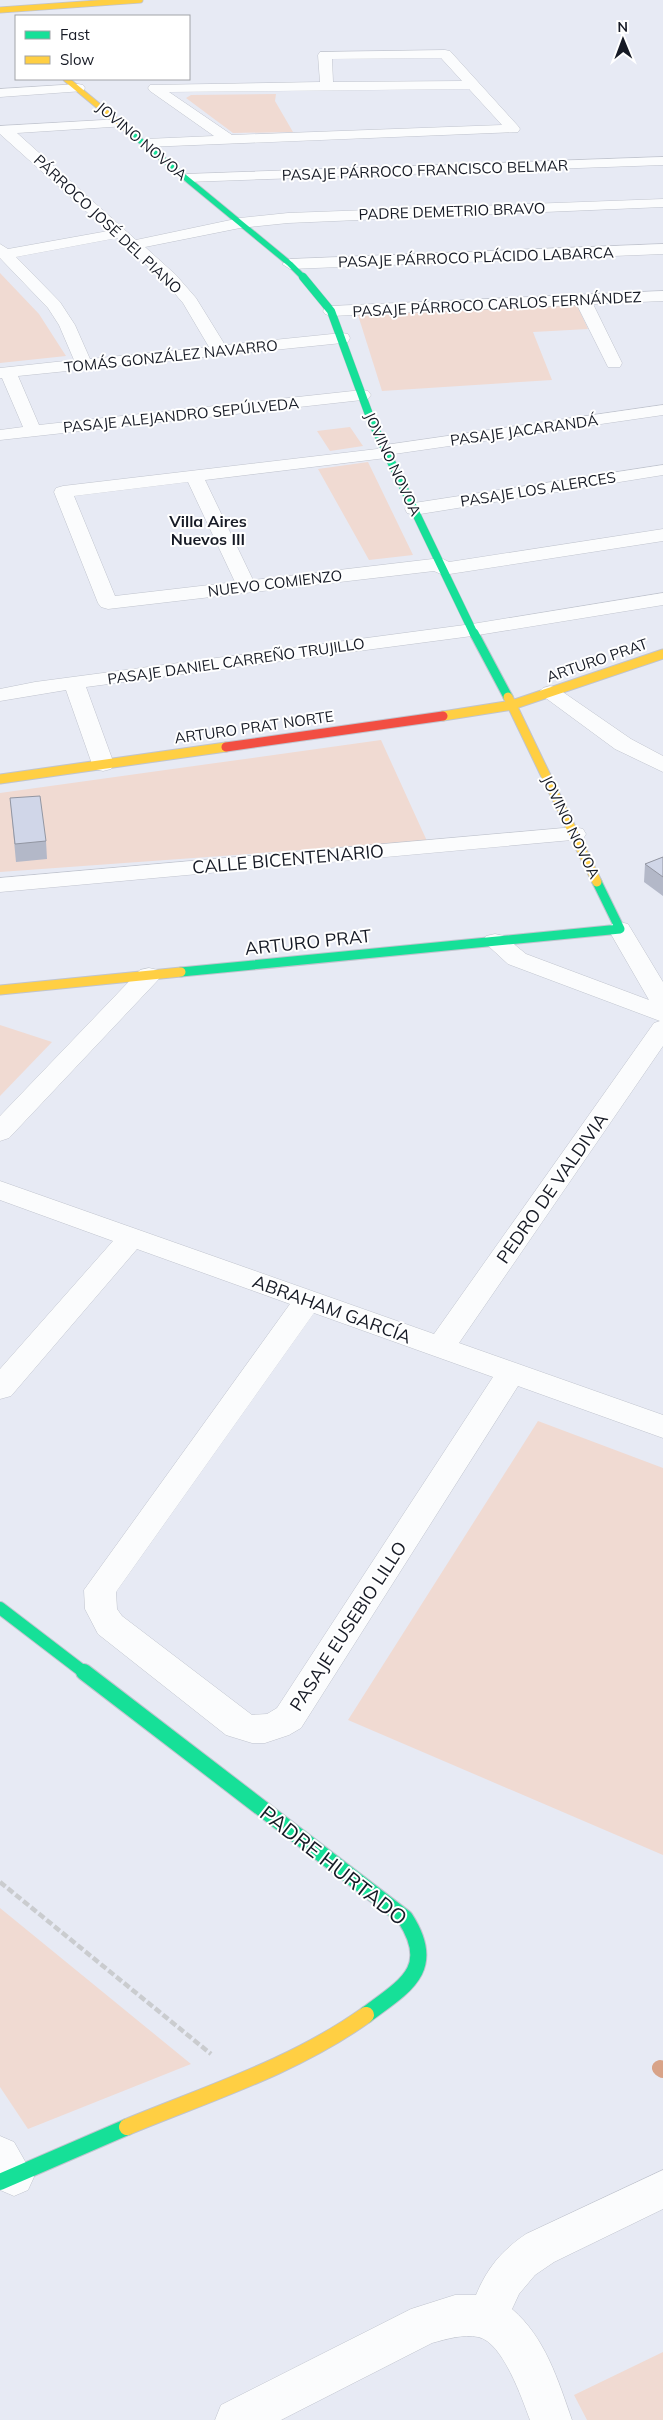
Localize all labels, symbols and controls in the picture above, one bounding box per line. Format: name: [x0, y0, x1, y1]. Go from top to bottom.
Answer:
legend: [15, 15, 190, 80]
north arrow: [598, 15, 648, 65]
text: N: [617, 18, 628, 36]
text: Fast: [60, 25, 90, 44]
text: Slow: [60, 50, 94, 69]
street label: JOVINO NOVOA: [93, 98, 191, 184]
street label: PÁRROCO JOSÉ DEL PIANO: [30, 150, 186, 298]
street label: PASAJE PÁRROCO FRANCISCO BELMAR: [281, 156, 569, 184]
street label: PADRE DEMETRIO BRAVO: [358, 198, 546, 224]
street label: PASAJE PÁRROCO PLÁCIDO LABARCA: [338, 243, 614, 271]
street label: PASAJE PÁRROCO CARLOS FERNÁNDEZ: [352, 287, 642, 321]
street label: TOMÁS GONZÁLEZ NAVARRO: [63, 335, 279, 377]
street label: PASAJE ALEJANDRO SEPÚLVEDA: [62, 393, 300, 437]
street label: JOVINO NOVOA: [361, 409, 425, 519]
street label: PASAJE JACARANDÁ: [449, 410, 599, 450]
street label: PASAJE LOS ALERCES: [459, 467, 617, 511]
district label: Villa Aires Nuevos III: [168, 511, 247, 549]
street label: NUEVO COMIENZO: [207, 565, 343, 601]
street label: PASAJE DANIEL CARREÑO TRUJILLO: [106, 634, 366, 688]
street label: ARTURO PRAT: [544, 634, 650, 686]
street label: ARTURO PRAT NORTE: [173, 706, 335, 748]
street label: JOVINO NOVOA: [538, 772, 604, 882]
street label: CALLE BICENTENARIO: [191, 839, 385, 879]
street label: ARTURO PRAT: [244, 924, 372, 960]
street label: PEDRO DE VALDIVIA: [491, 1108, 613, 1268]
street label: ABRAHAM GARCÍA: [250, 1270, 414, 1348]
street label: PASAJE EUSEBIO LILLO: [284, 1537, 412, 1715]
street label: PADRE HURTADO: [255, 1799, 413, 1931]

